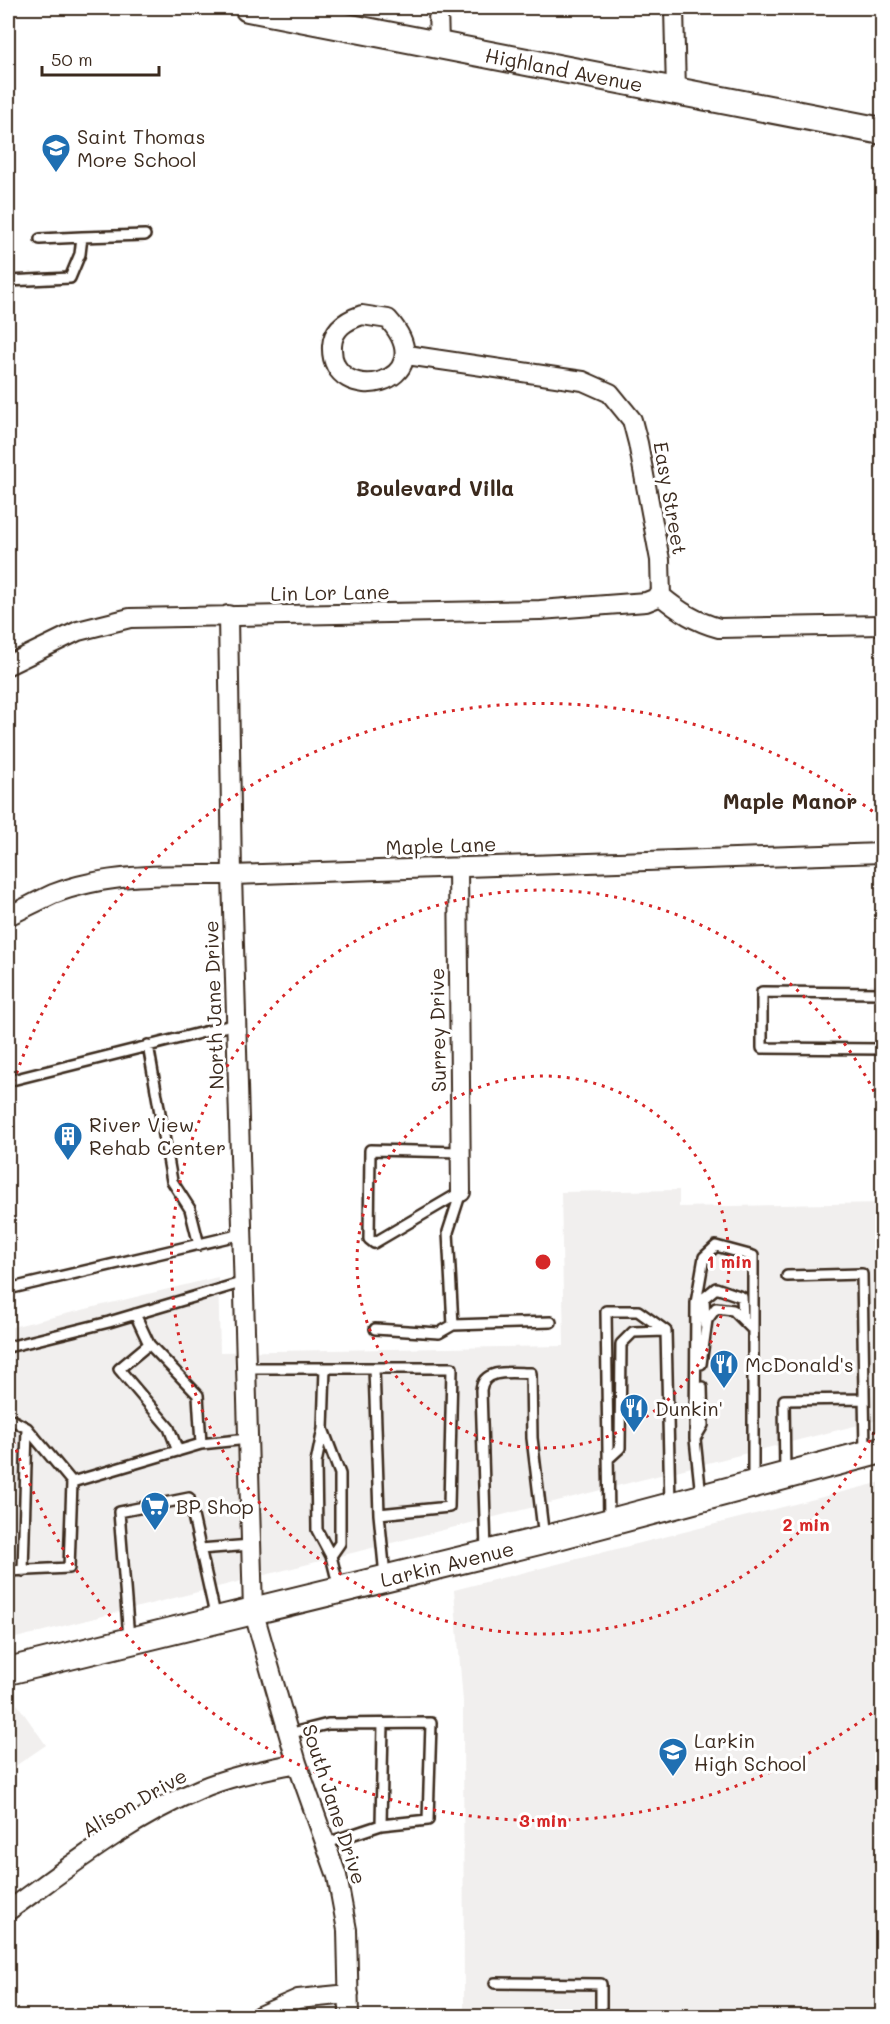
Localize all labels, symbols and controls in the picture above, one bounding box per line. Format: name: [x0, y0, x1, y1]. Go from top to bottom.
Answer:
scale bar: [42, 39, 159, 77]
street label: Highland Avenue: [483, 41, 645, 97]
text: 50 m: [51, 47, 93, 71]
place label: Saint Thomas More School: [77, 123, 206, 172]
school or university icon: Saint Thomas More School: [40, 132, 72, 174]
street label: Easy Street: [648, 440, 694, 556]
district label: Boulevard Villa: [356, 474, 514, 501]
street label: Lin Lor Lane: [270, 578, 390, 606]
district label: Maple Manor: [723, 787, 857, 814]
street label: Maple Lane: [385, 830, 497, 860]
street label: North Jane Drive: [197, 920, 229, 1090]
street label: Surrey Drive: [423, 968, 451, 1092]
place label: River View Rehab Center: [89, 1111, 226, 1160]
building icon: River View Rehab Center: [52, 1120, 84, 1162]
text: 1 min: [706, 1249, 752, 1273]
centre of rings: [533, 1252, 553, 1272]
restaurant icon: McDonald's: [708, 1348, 740, 1390]
place label: McDonald's: [745, 1351, 854, 1377]
restaurant icon: Dunkin': [618, 1392, 650, 1434]
place label: Dunkin': [655, 1395, 723, 1421]
supermarket icon: BP Shop: [139, 1490, 171, 1532]
place label: BP Shop: [176, 1493, 254, 1519]
text: 2 min: [782, 1512, 830, 1536]
street label: Larkin Avenue: [378, 1535, 516, 1592]
street label: South Jane Drive: [297, 1721, 373, 1887]
place label: Larkin High School: [694, 1727, 807, 1776]
school or university icon: Larkin High School: [657, 1736, 689, 1778]
street label: Alison Drive: [77, 1762, 191, 1842]
text: 3 min: [519, 1808, 567, 1832]

